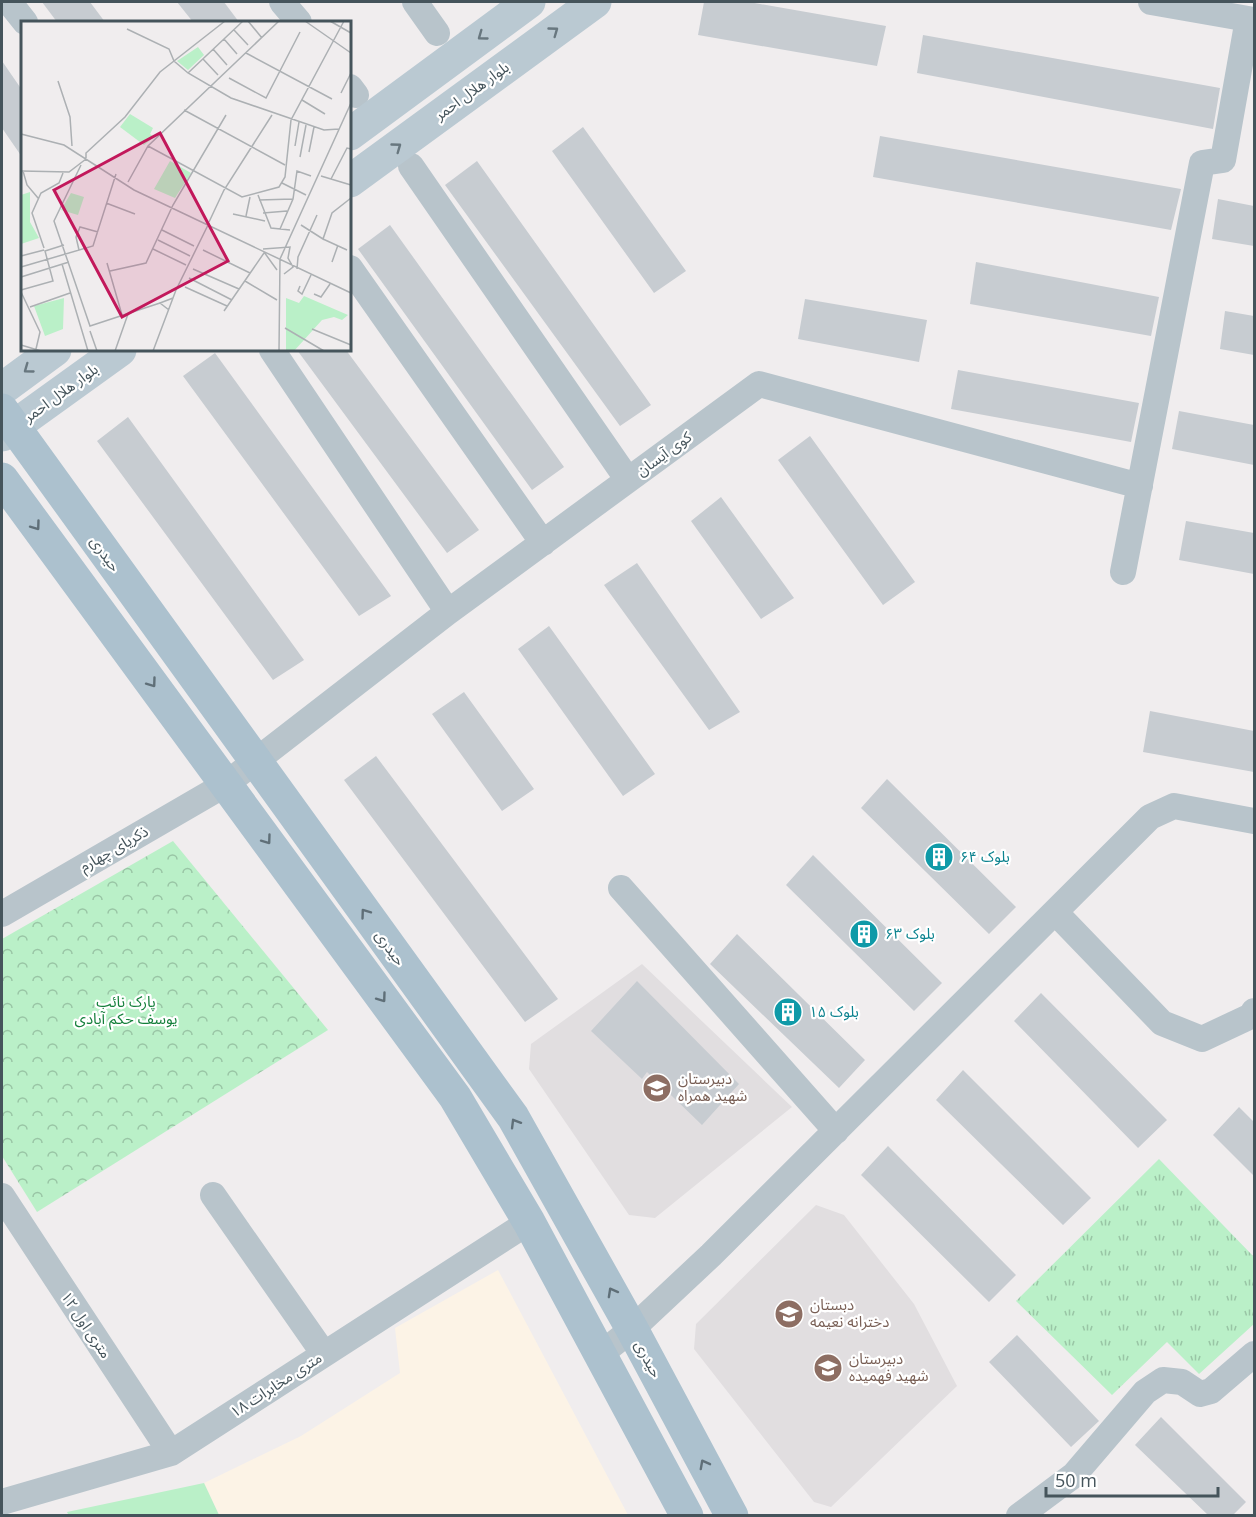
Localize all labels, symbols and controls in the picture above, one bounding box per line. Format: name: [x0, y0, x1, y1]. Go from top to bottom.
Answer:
inset map: [21, 21, 351, 351]
one-way arrow: [547, 27, 558, 38]
one-way arrow: [478, 29, 489, 40]
street label: بلوار هلال احمر: [429, 56, 513, 125]
one-way arrow: [390, 143, 401, 154]
street label: بلوار هلال احمر: [18, 358, 102, 427]
one-way arrow: [24, 362, 35, 373]
street label: کوی آیسان: [632, 426, 696, 480]
one-way arrow: [29, 519, 40, 530]
street label: حیدری: [86, 532, 126, 575]
one-way arrow: [144, 676, 155, 687]
street label: ذکریای چهارم: [76, 820, 152, 878]
one-way arrow: [260, 834, 271, 845]
building icon: بلوک ۶۴: [923, 841, 955, 873]
place label: بلوک ۶۴: [960, 846, 1010, 866]
one-way arrow: [361, 909, 372, 920]
building icon: بلوک ۶۳: [848, 918, 880, 950]
place label: بلوک ۶۳: [885, 923, 935, 943]
street label: حیدری: [371, 926, 411, 969]
park label: پارک نائب یوسف حکم آبادی: [75, 991, 177, 1030]
one-way arrow: [375, 991, 386, 1002]
building icon: بلوک ۱۵: [772, 996, 804, 1028]
place label: بلوک ۱۵: [809, 1001, 859, 1021]
place label: دبیرستان شهید همراه: [678, 1068, 748, 1105]
school or university icon: دبیرستان شهید همراه: [641, 1072, 673, 1104]
one-way arrow: [511, 1119, 523, 1129]
street label: ۱۲ متری اول: [57, 1287, 117, 1362]
one-way arrow: [607, 1288, 619, 1298]
place label: دبستان دخترانه نعیمه: [810, 1294, 889, 1331]
school or university icon: دبستان دخترانه نعیمه: [773, 1298, 805, 1330]
street label: حیدری: [631, 1336, 667, 1381]
street label: ۱۸ متری مخابرات: [226, 1347, 325, 1421]
place label: دبیرستان شهید فهمیده: [849, 1348, 929, 1385]
school or university icon: دبیرستان شهید فهمیده: [812, 1352, 844, 1384]
one-way arrow: [700, 1460, 711, 1470]
scale bar: [1046, 1460, 1218, 1498]
text: 50 m: [1055, 1468, 1097, 1492]

